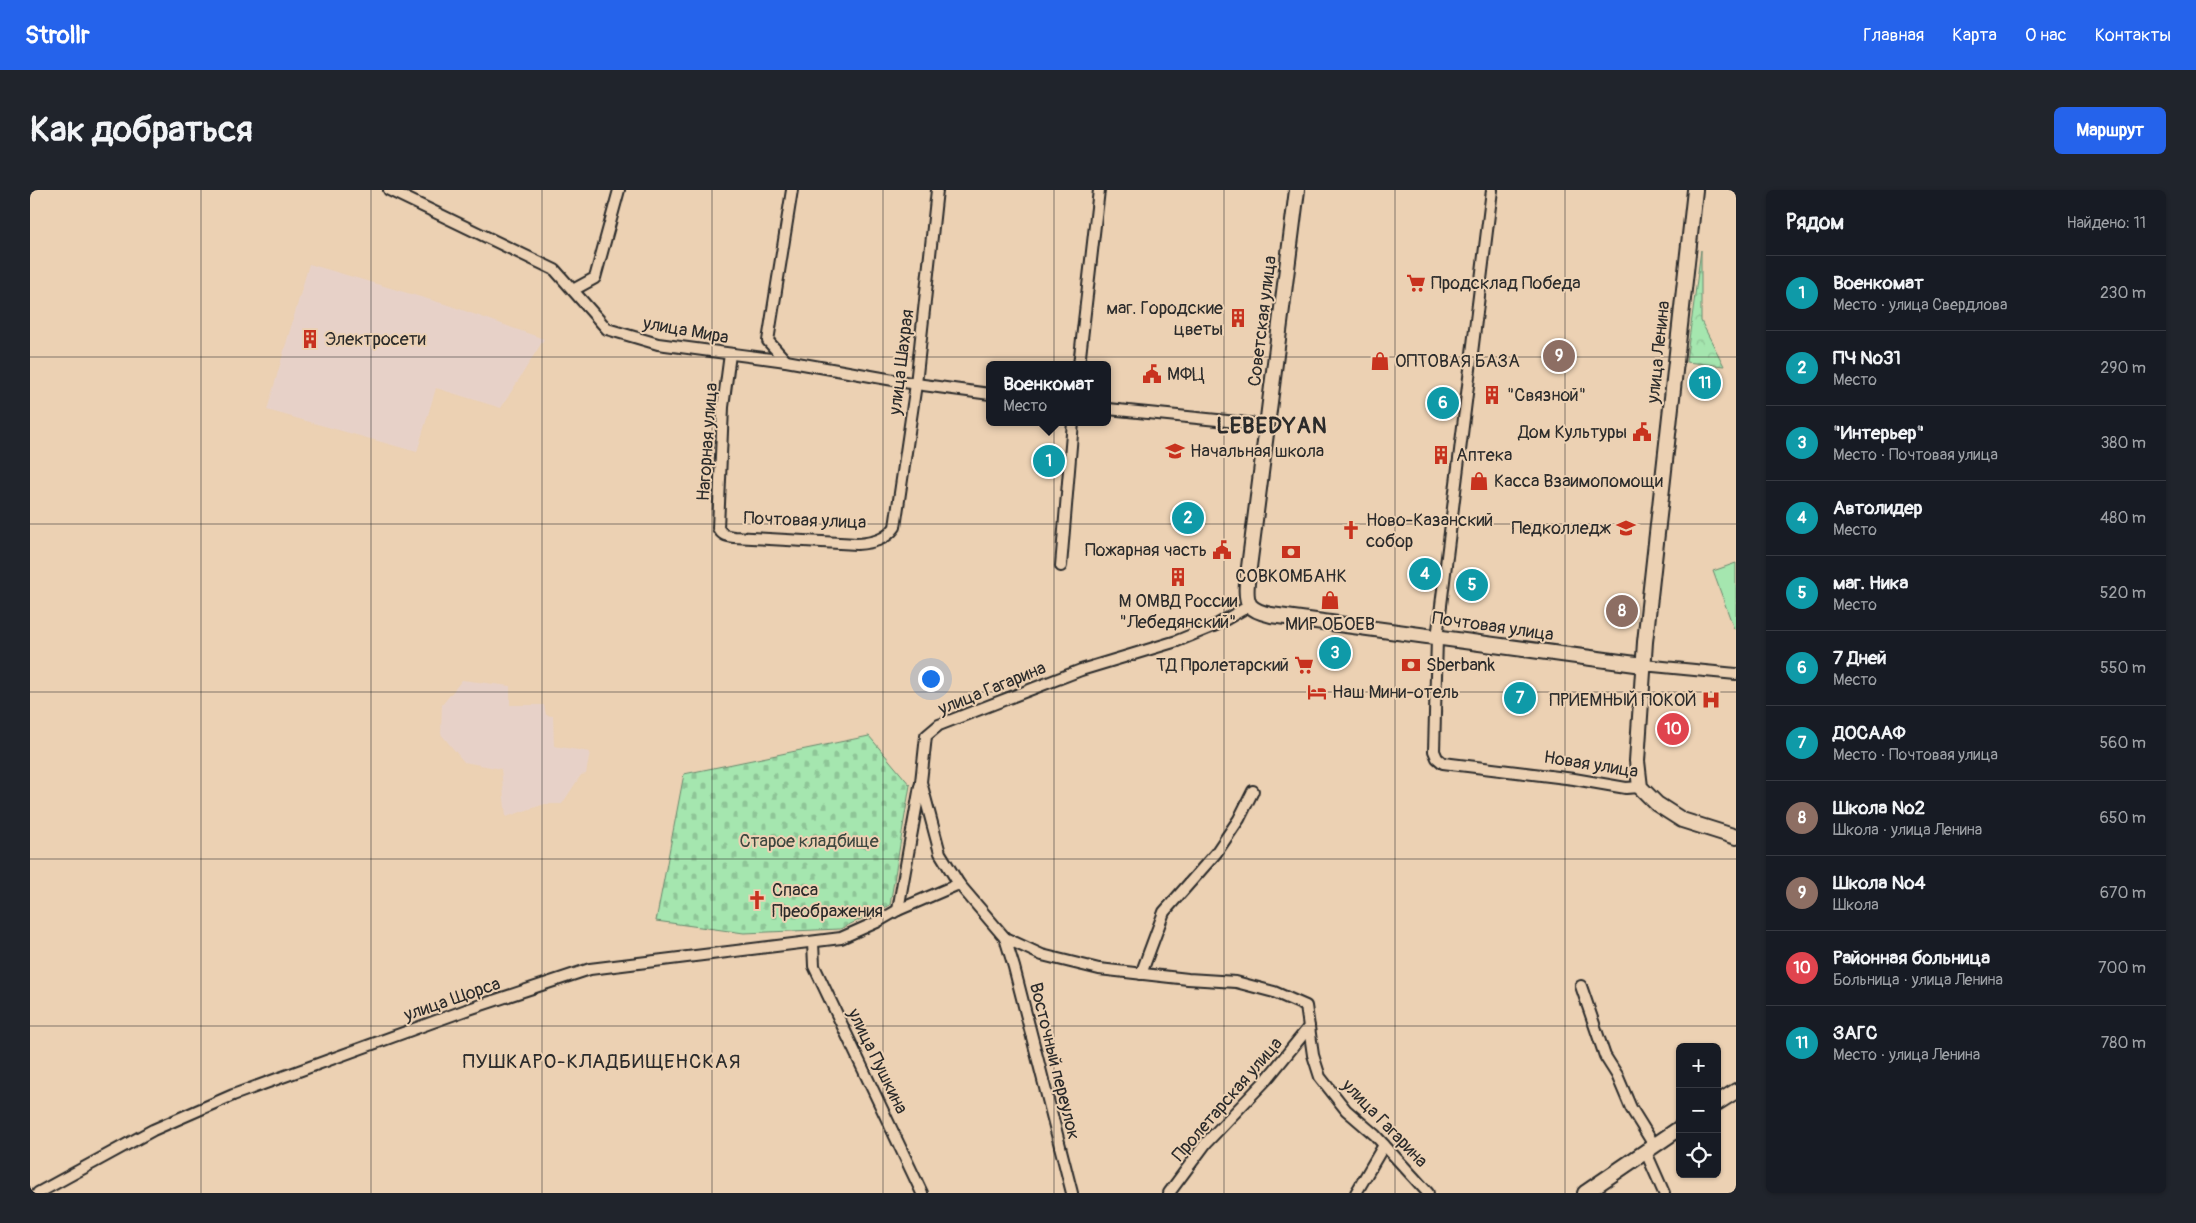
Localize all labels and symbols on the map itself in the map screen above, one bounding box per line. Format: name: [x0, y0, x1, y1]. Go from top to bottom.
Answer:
street label: Советская улица: [1243, 254, 1282, 388]
supermarket icon: Продсклад Победа: [1405, 272, 1427, 294]
place label: Продсклад Победа: [1431, 272, 1581, 295]
place label: маг. Городские цветы: [1106, 297, 1223, 341]
street label: улица Ленина: [1642, 300, 1675, 405]
building icon: маг. Городские цветы: [1227, 307, 1249, 329]
street label: улица Шахрая: [883, 308, 919, 417]
street label: улица Мира: [640, 311, 731, 349]
building icon: Электросети: [299, 328, 321, 350]
place label: Электросети: [325, 328, 426, 351]
pin: 9: [1543, 337, 1575, 375]
shop icon: ОПТОВАЯ БАЗА: [1369, 350, 1391, 372]
place label: ОПТОВАЯ БАЗА: [1395, 350, 1520, 373]
public building icon: МФЦ: [1141, 363, 1163, 385]
place label: МФЦ: [1167, 363, 1205, 386]
pin: 11: [1689, 364, 1721, 402]
street label: Нагорная улица: [692, 382, 723, 502]
pin: 6: [1427, 384, 1459, 422]
building icon: "Связной": [1481, 384, 1503, 406]
place label: "Связной": [1507, 384, 1586, 407]
district label: LEBEDYAN: [1216, 412, 1328, 440]
place label: Дом Культуры: [1517, 421, 1627, 444]
public building icon: Дом Культуры: [1631, 421, 1653, 443]
school or university icon: Начальная школа: [1164, 440, 1186, 462]
place label: Начальная школа: [1190, 440, 1324, 463]
pin: 1: [1033, 442, 1065, 480]
building icon: Аптека: [1430, 444, 1452, 466]
place label: Аптека: [1456, 444, 1512, 467]
shop icon: Касса Взаимопомощи: [1468, 470, 1490, 492]
place label: Касса Взаимопомощи: [1494, 470, 1663, 493]
pin: 2: [1172, 499, 1204, 537]
street label: Почтовая улица: [743, 507, 867, 534]
place label: Ново-Казанский собор: [1366, 509, 1493, 553]
place label: Педколледж: [1511, 517, 1611, 540]
school or university icon: Педколледж: [1615, 517, 1637, 539]
church icon: Ново-Казанский собор: [1340, 519, 1362, 541]
place label: Пожарная часть: [1085, 539, 1207, 562]
public building icon: Пожарная часть: [1211, 539, 1233, 561]
bank icon: СОВКОМБАНК: [1280, 541, 1302, 563]
pin: 4: [1409, 555, 1441, 593]
place label: СОВКОМБАНК: [1235, 565, 1347, 588]
building icon: М ОМВД России "Лебедянский": [1167, 566, 1189, 588]
pin: 5: [1456, 566, 1488, 604]
shop icon: МИР ОБОЕВ: [1319, 589, 1341, 611]
place label: М ОМВД России "Лебедянский": [1118, 590, 1238, 634]
pin: 8: [1606, 592, 1638, 630]
street label: Почтовая улица: [1431, 607, 1555, 646]
place label: МИР ОБОЕВ: [1285, 613, 1375, 636]
pin: 3: [1319, 634, 1351, 672]
place label: ТД Пролетарский: [1156, 654, 1289, 677]
supermarket icon: ТД Пролетарский: [1293, 654, 1315, 676]
bank icon: Sberbank: [1400, 654, 1422, 676]
place label: Sberbank: [1426, 654, 1495, 677]
street label: улица Гагарина: [934, 656, 1049, 721]
your location: [918, 666, 944, 692]
pin: 7: [1504, 679, 1536, 717]
hotel icon: Наш Мини-отель: [1306, 681, 1328, 703]
place label: Наш Мини-отель: [1332, 681, 1459, 704]
place label: ПРИЕМНЫЙ ПОКОЙ: [1549, 689, 1696, 712]
hospital icon: ПРИЕМНЫЙ ПОКОЙ: [1700, 689, 1722, 711]
pin: 10: [1657, 710, 1689, 748]
street label: Новая улица: [1542, 746, 1640, 783]
park label: Старое кладбище: [739, 830, 879, 853]
place label: Спаса Преображения: [772, 879, 883, 923]
church icon: Спаса Преображения: [746, 889, 768, 911]
street label: улица Щорса: [400, 972, 503, 1027]
street label: Восточный переулок: [1024, 980, 1085, 1142]
street label: улица Пушкина: [842, 1004, 913, 1118]
street label: Пролетарская улица: [1167, 1032, 1288, 1166]
district label: ПУШКАРО-КЛАДБИЩЕНСКАЯ: [463, 1049, 741, 1074]
street label: улица Гагарина: [1336, 1074, 1433, 1172]

